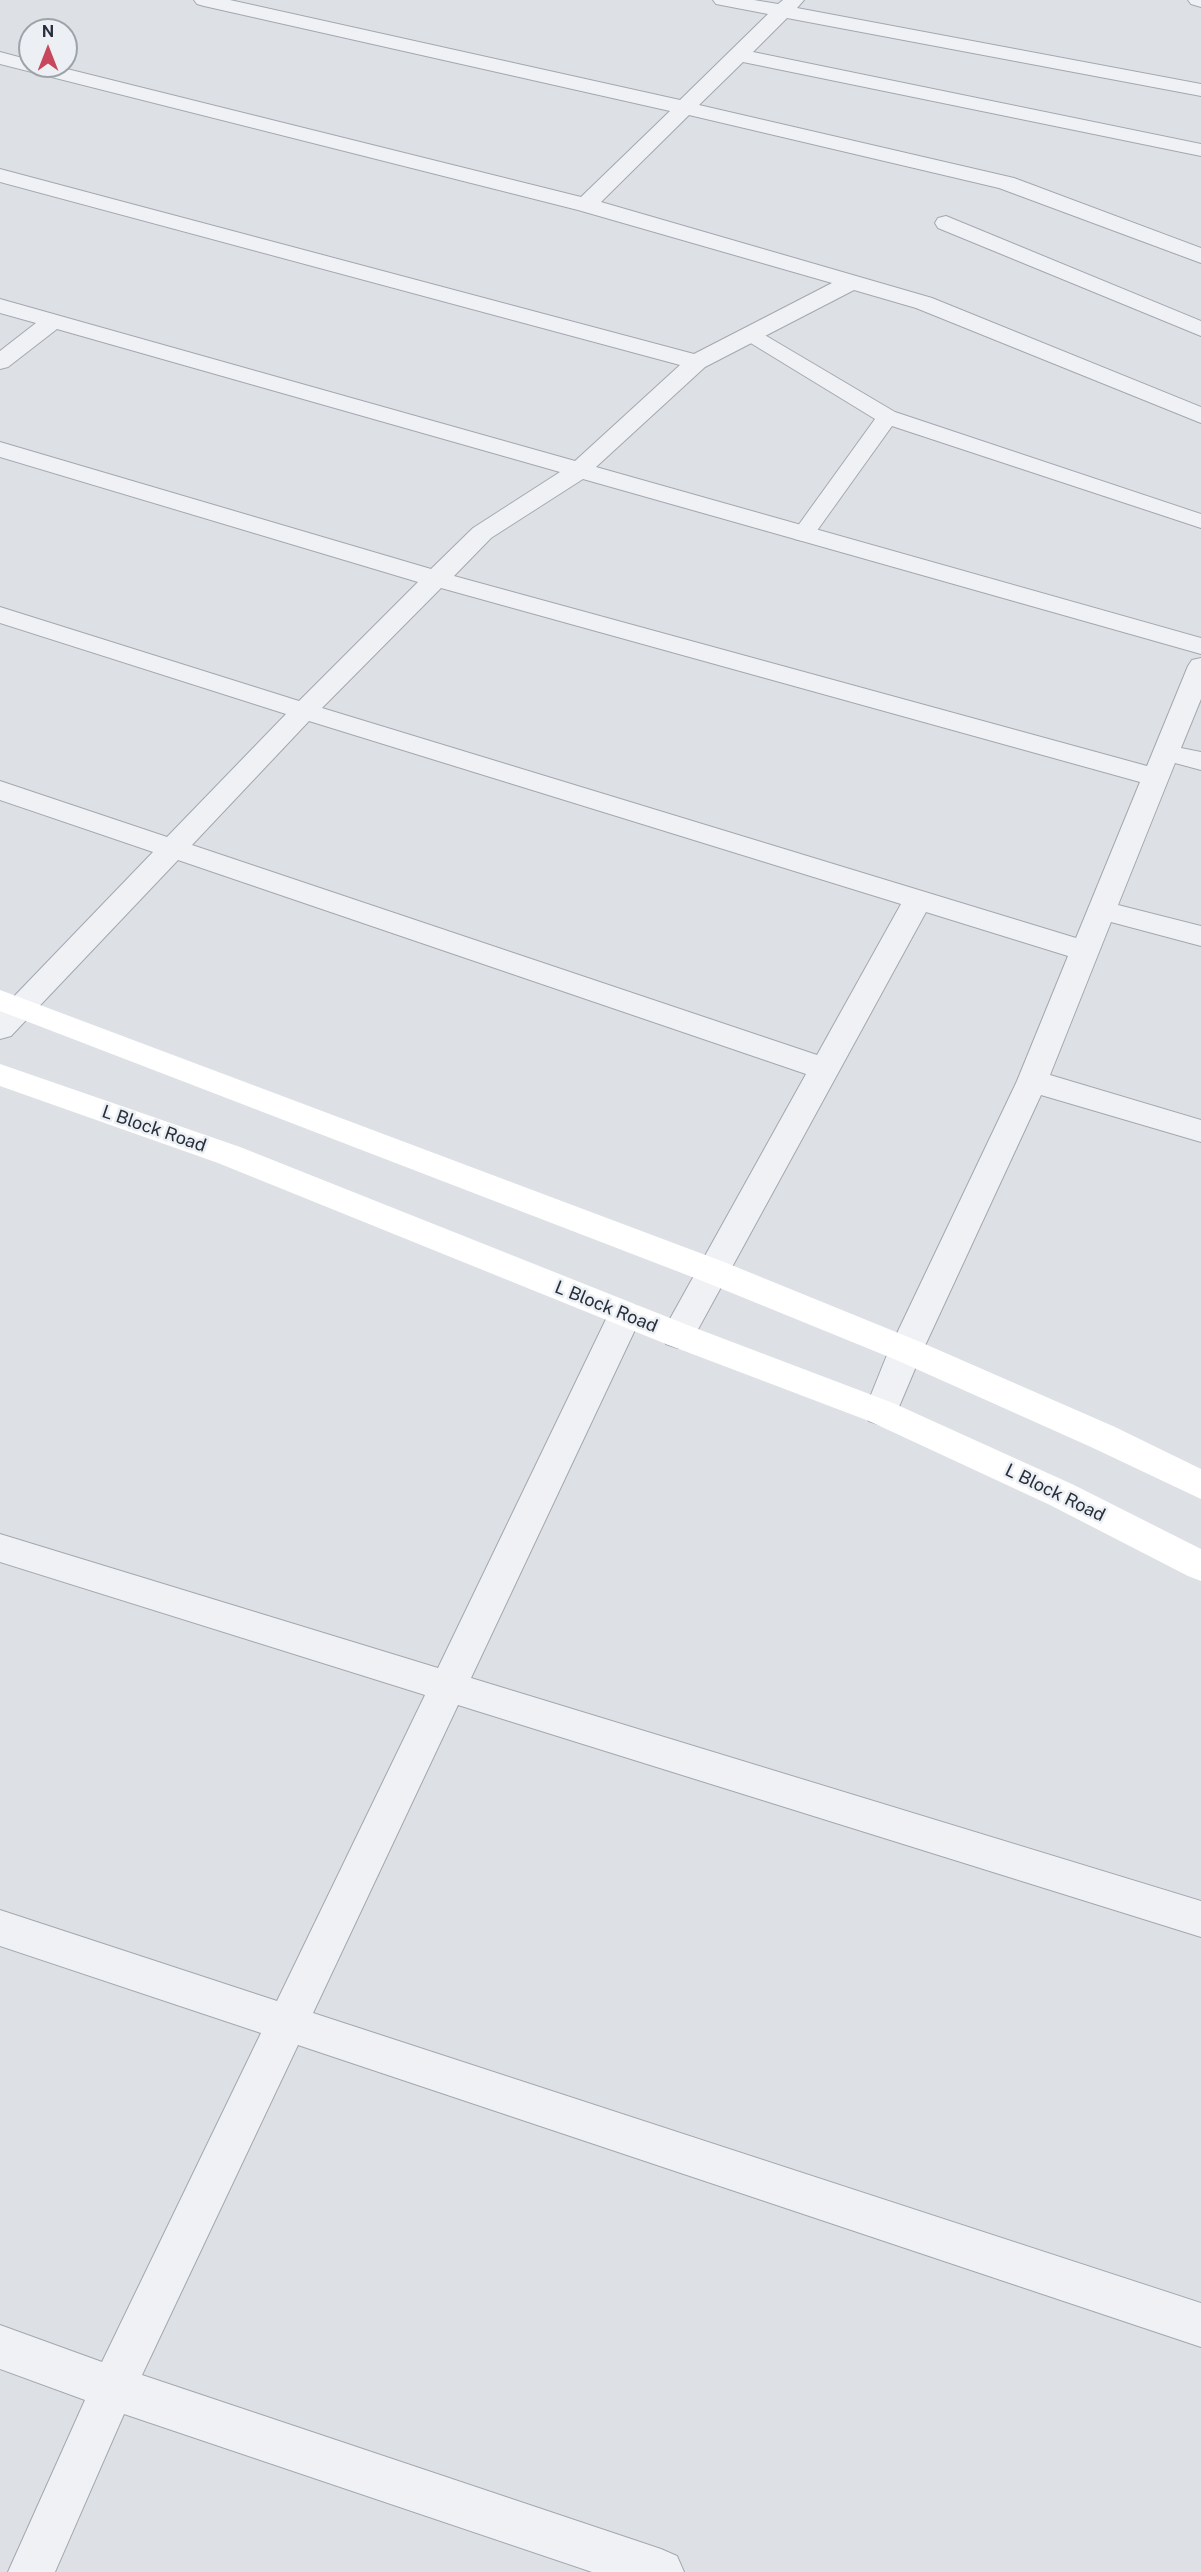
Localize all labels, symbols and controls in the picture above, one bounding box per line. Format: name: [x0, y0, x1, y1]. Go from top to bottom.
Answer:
north arrow: [18, 18, 78, 78]
text: N: [42, 22, 54, 41]
street label: L Block Road: [99, 1101, 209, 1157]
street label: L Block Road: [552, 1277, 660, 1337]
street label: L Block Road: [1001, 1459, 1109, 1527]

